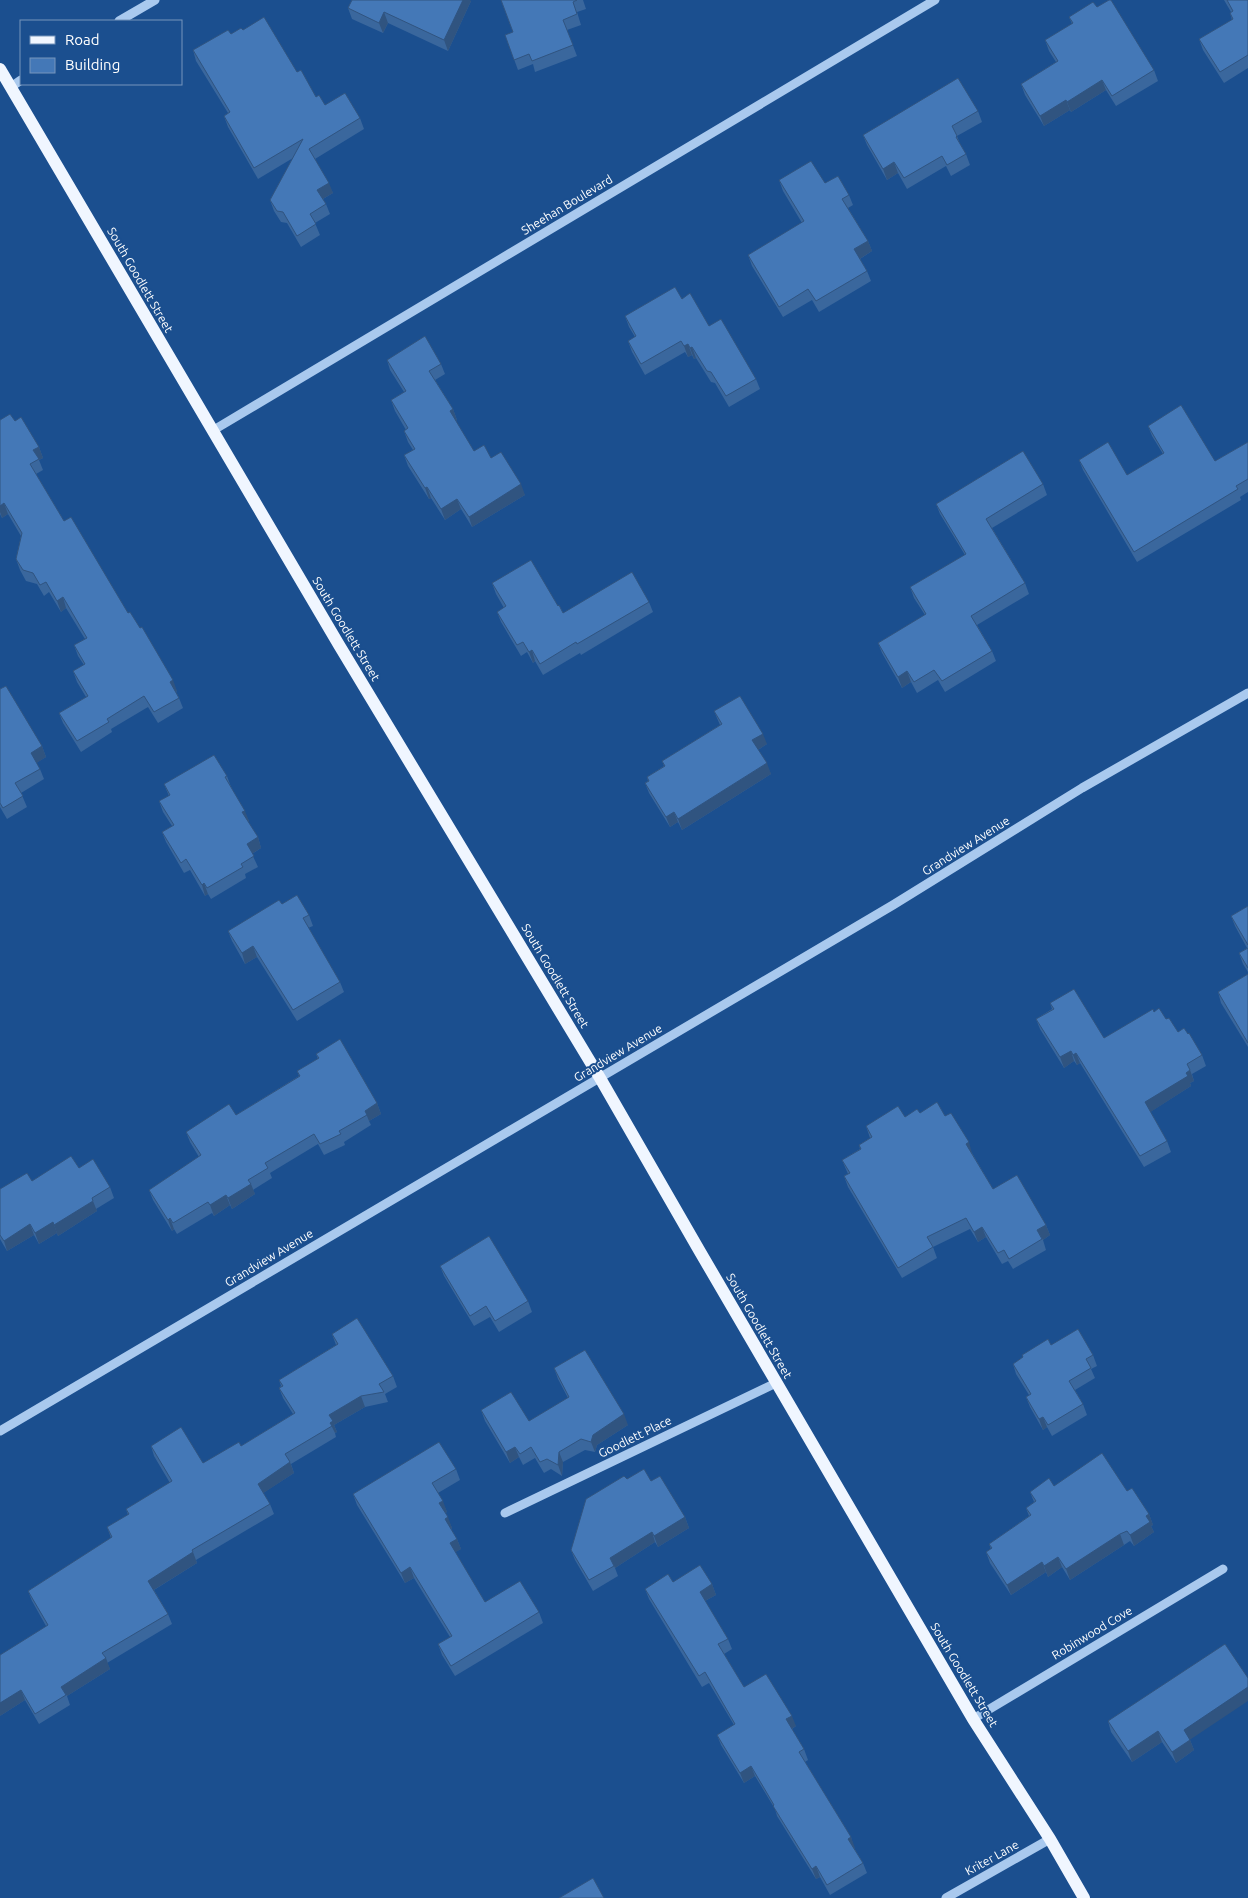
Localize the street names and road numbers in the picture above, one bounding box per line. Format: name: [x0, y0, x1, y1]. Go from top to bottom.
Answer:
street label: Sheehan Boulevard: [519, 172, 615, 237]
street label: South Goodlett Street: [105, 225, 176, 335]
street label: South Goodlett Street: [310, 574, 383, 683]
street label: Grandview Avenue: [920, 813, 1012, 878]
street label: South Goodlett Street: [519, 921, 592, 1030]
street label: Grandview Avenue: [571, 1021, 664, 1084]
street label: Grandview Avenue: [222, 1226, 315, 1289]
street label: South Goodlett Street: [724, 1271, 795, 1381]
street label: Goodlett Place: [596, 1413, 673, 1460]
street label: Robinwood Cove: [1049, 1604, 1134, 1662]
street label: South Goodlett Street: [928, 1620, 1001, 1729]
street label: Kriter Lane: [963, 1838, 1021, 1878]

